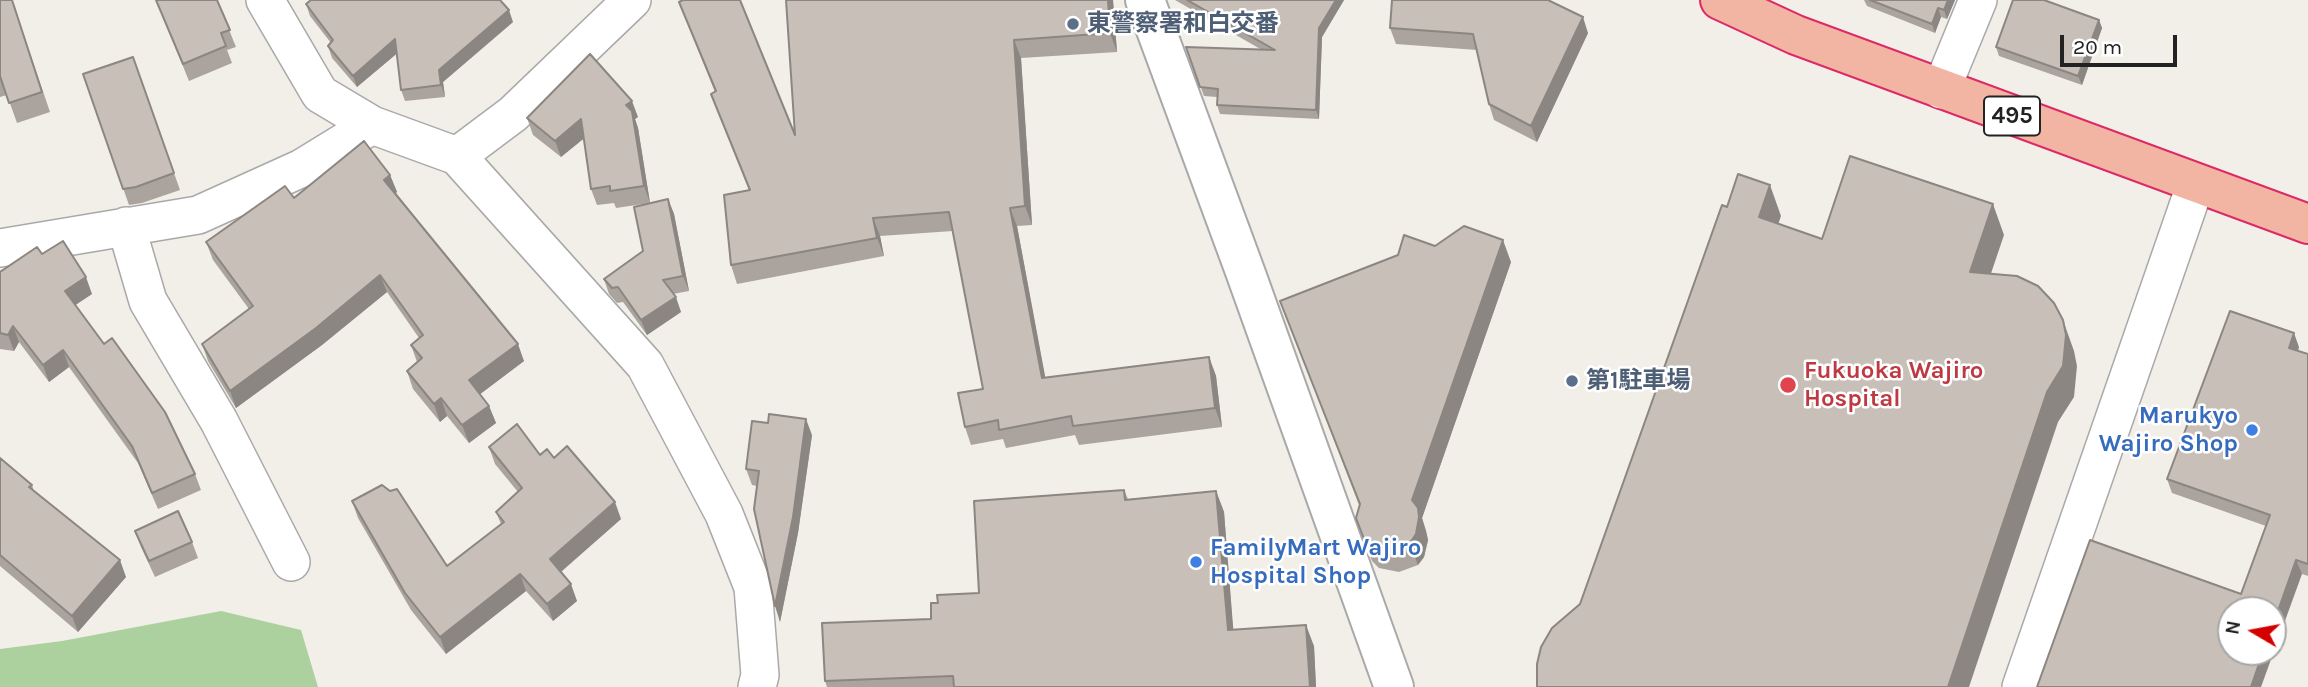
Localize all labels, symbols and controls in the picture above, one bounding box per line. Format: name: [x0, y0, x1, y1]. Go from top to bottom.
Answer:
place label: 東警察署和白交番: [1087, 10, 1279, 38]
marker: 東警察署和白交番: [1065, 16, 1081, 32]
scale bar: [2063, 21, 2180, 65]
text: 20 m: [2073, 35, 2122, 59]
road number: 495: [1984, 97, 2040, 136]
place label: Fukuoka Wajiro Hospital: [1804, 357, 1983, 413]
place label: 第1駐車場: [1586, 367, 1691, 395]
marker: 第1駐車場: [1564, 373, 1580, 389]
marker: Fukuoka Wajiro Hospital: [1778, 375, 1798, 395]
place label: Marukyo Wajiro Shop: [2099, 402, 2238, 458]
marker: Marukyo Wajiro Shop: [2244, 422, 2260, 438]
place label: FamilyMart Wajiro Hospital Shop: [1210, 534, 1421, 590]
marker: FamilyMart Wajiro Hospital Shop: [1188, 554, 1204, 570]
north arrow: [2217, 596, 2287, 666]
text: N: [2221, 619, 2245, 636]

